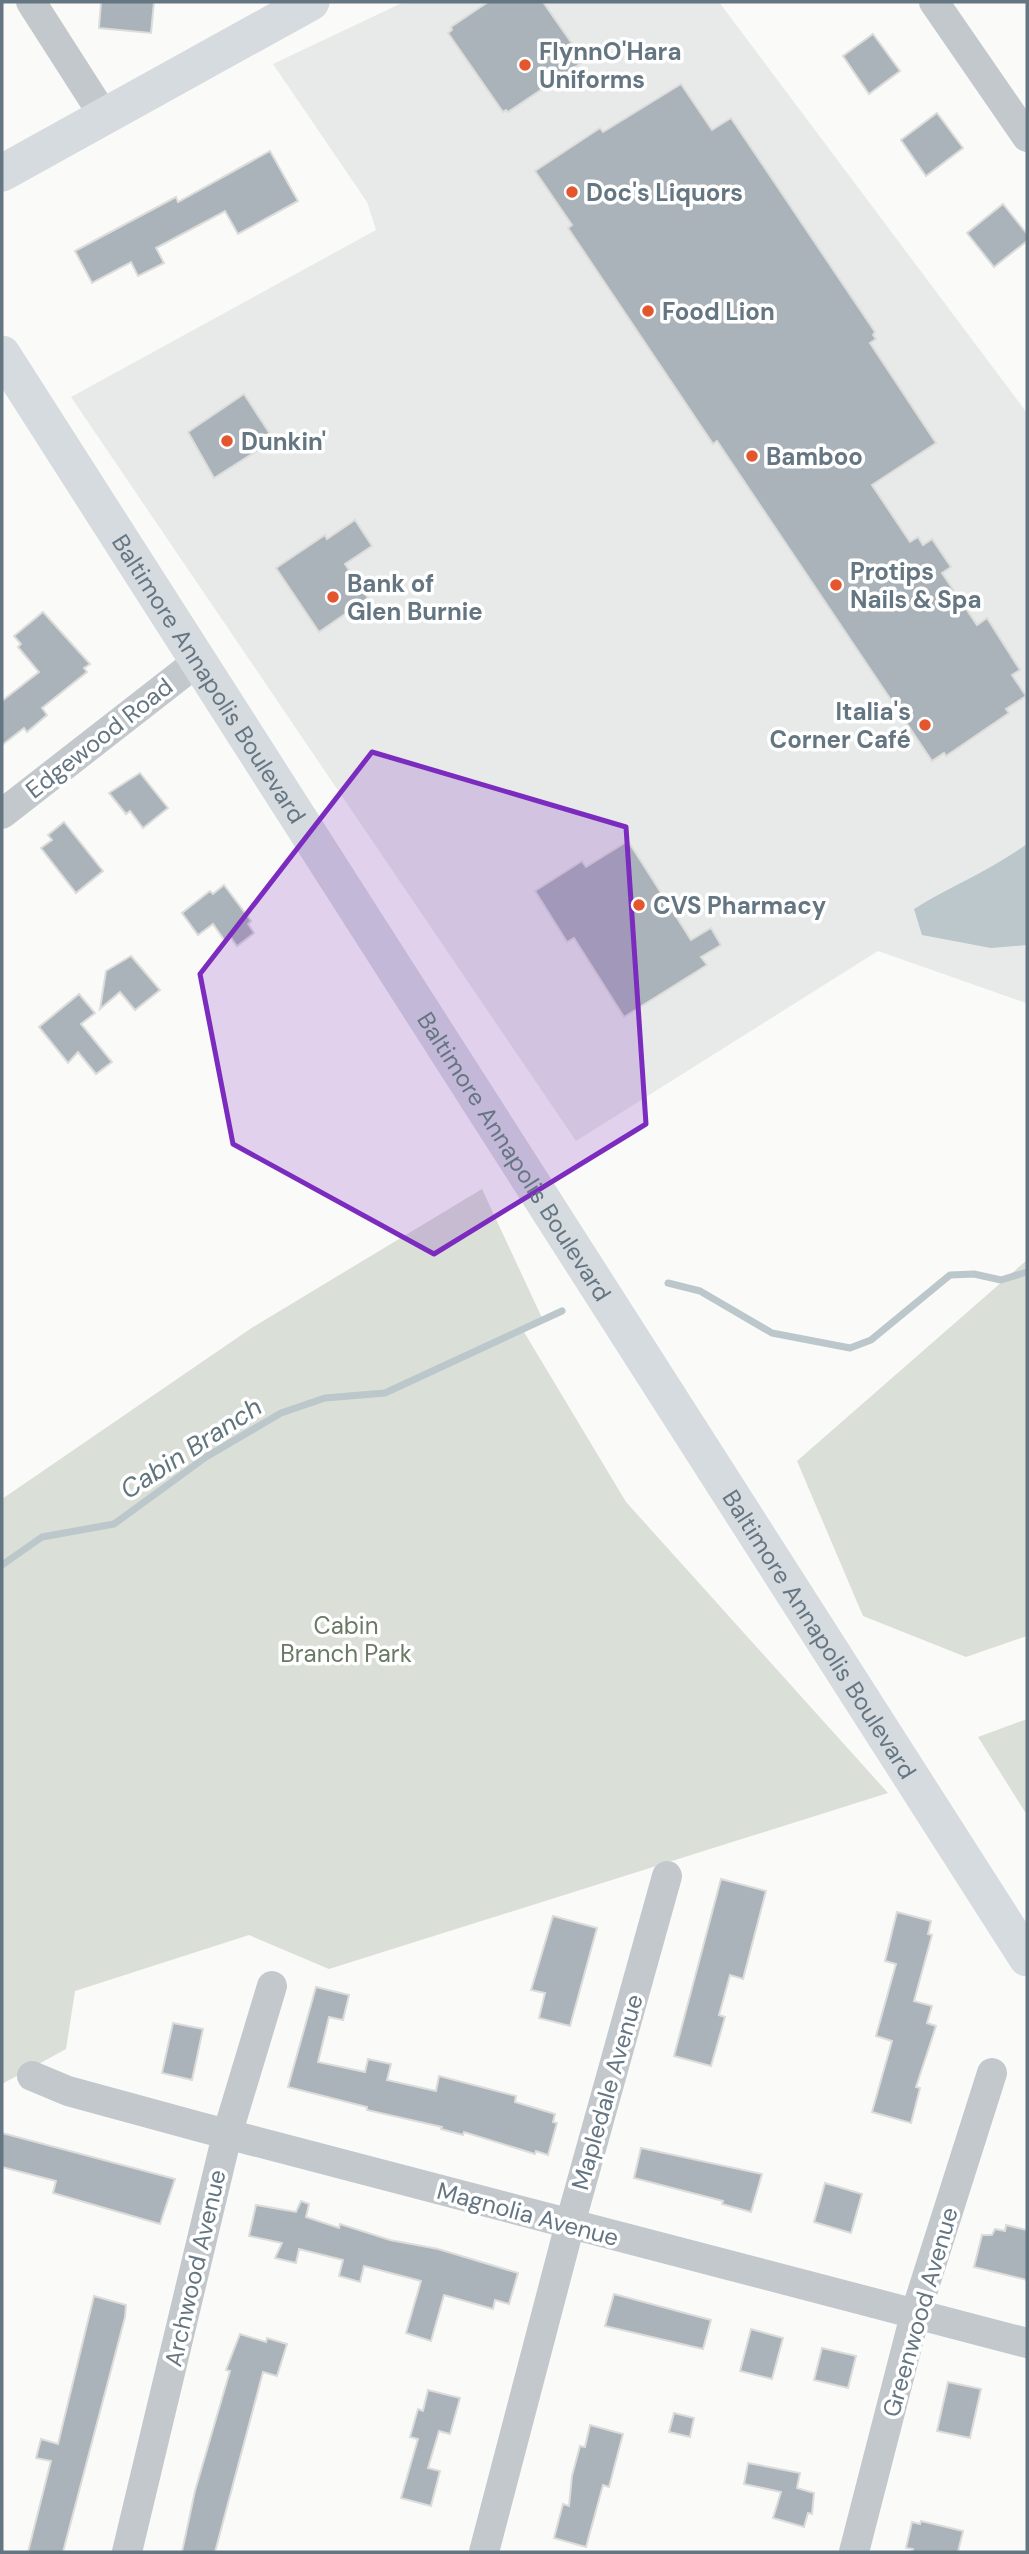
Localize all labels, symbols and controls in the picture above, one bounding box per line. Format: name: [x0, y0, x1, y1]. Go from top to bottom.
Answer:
place label: FlynnO'Hara Uniforms: [539, 36, 682, 95]
marker: FlynnO'Hara Uniforms: [517, 57, 533, 73]
place label: Doc's Liquors: [586, 177, 743, 208]
marker: Doc's Liquors: [564, 184, 580, 200]
place label: Food Lion: [662, 296, 775, 327]
marker: Food Lion: [640, 303, 656, 319]
place label: Dunkin': [241, 426, 326, 457]
marker: Dunkin': [219, 433, 235, 449]
place label: Bamboo: [766, 441, 863, 472]
marker: Bamboo: [744, 448, 760, 464]
street label: Baltimore Annapolis Boulevard: [105, 528, 313, 829]
place label: Protips Nails & Spa: [850, 556, 982, 615]
place label: Bank of Glen Burnie: [347, 568, 483, 627]
marker: Protips Nails & Spa: [828, 577, 844, 593]
marker: Bank of Glen Burnie: [325, 589, 341, 605]
street label: Edgewood Road: [19, 671, 179, 805]
place label: Italia's Corner Café: [769, 696, 911, 755]
marker: Italia's Corner Café: [917, 717, 933, 733]
place label: CVS Pharmacy: [653, 890, 827, 921]
marker: CVS Pharmacy: [631, 897, 647, 913]
street label: Baltimore Annapolis Boulevard: [411, 1006, 618, 1307]
water label: Cabin Branch: [114, 1390, 268, 1506]
street label: Baltimore Annapolis Boulevard: [716, 1484, 924, 1784]
park label: Cabin Branch Park: [280, 1610, 412, 1669]
street label: Mapledale Avenue: [564, 1991, 650, 2193]
street label: Archwood Avenue: [157, 2166, 233, 2370]
street label: Magnolia Avenue: [434, 2175, 622, 2253]
street label: Greenwood Avenue: [875, 2203, 965, 2421]

